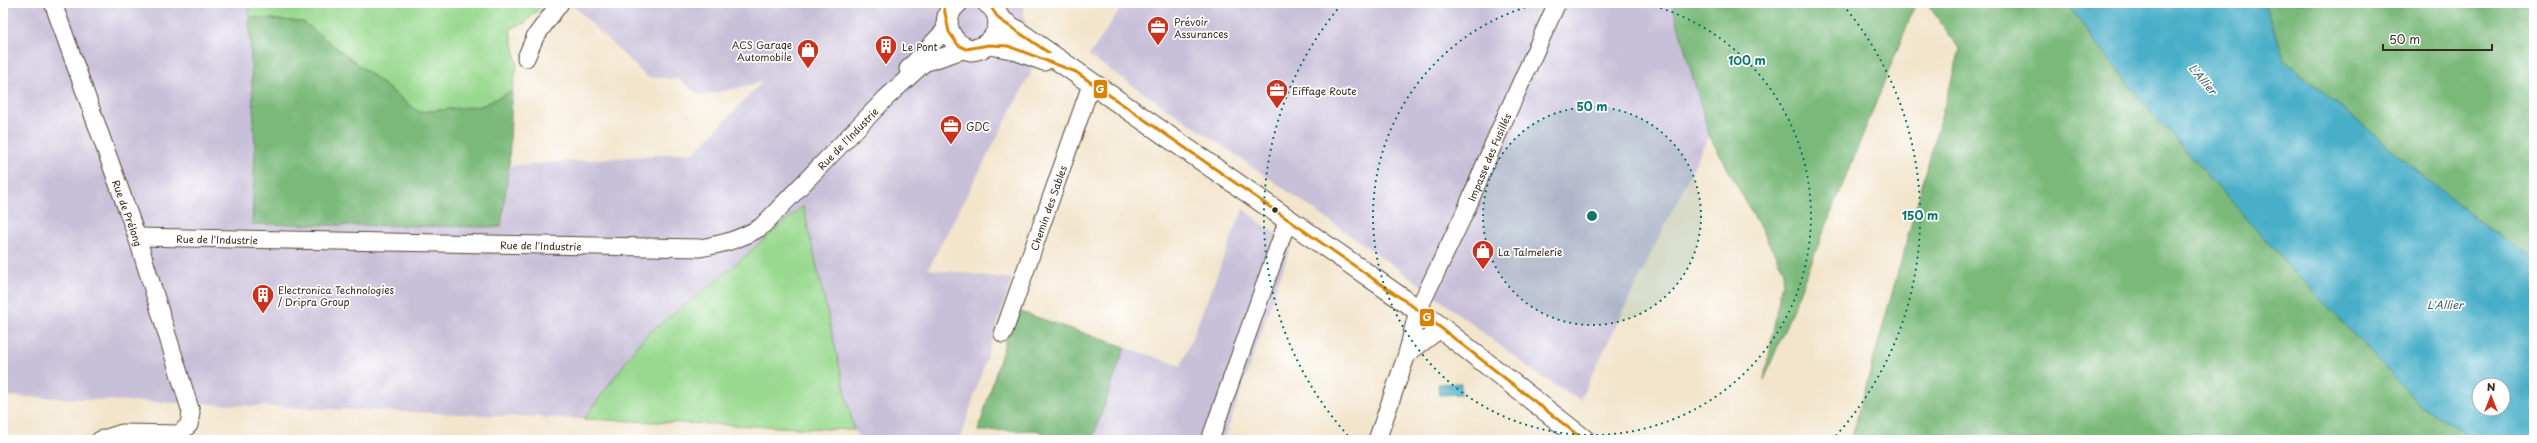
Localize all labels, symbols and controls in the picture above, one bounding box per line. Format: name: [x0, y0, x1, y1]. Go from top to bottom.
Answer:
office icon: Prévoir Assurances: [1145, 14, 1171, 47]
place label: Prévoir Assurances: [1174, 14, 1229, 41]
scale bar: [2383, 26, 2492, 52]
text: 50 m: [2389, 30, 2420, 48]
building icon: Le Pont: [873, 33, 899, 66]
place label: ACS Garage Automobile: [732, 37, 792, 64]
shop icon: ACS Garage Automobile: [795, 37, 821, 70]
place label: Le Pont: [902, 39, 938, 54]
text: 100 m: [1728, 51, 1766, 69]
water label: L'Allier: [2185, 60, 2222, 100]
office icon: Eiffage Route: [1264, 77, 1290, 110]
line badge: G: [1093, 79, 1108, 99]
text: G: [1095, 80, 1105, 97]
place label: Eiffage Route: [1292, 83, 1357, 98]
text: 50 m: [1576, 97, 1608, 115]
street label: Rue de l'Industrie: [813, 103, 881, 173]
street label: Impasse des Fusillés: [1463, 110, 1514, 203]
office icon: GDC: [938, 113, 964, 146]
place label: GDC: [966, 119, 990, 134]
street label: Chemin des Sables: [1026, 163, 1070, 252]
street label: Rue de Prélong: [109, 177, 147, 248]
unlabelled marker: [1270, 205, 1280, 215]
text: 150 m: [1902, 206, 1938, 224]
centre of rings: [1585, 209, 1599, 223]
street label: Rue de l'Industrie: [176, 230, 258, 247]
street label: Rue de l'Industrie: [500, 237, 582, 253]
shop icon: La Talmelerie: [1470, 238, 1496, 271]
place label: La Talmelerie: [1498, 244, 1562, 259]
building icon: Electronica Technologies / Dripra Group: [250, 282, 276, 315]
place label: Electronica Technologies / Dripra Group: [278, 282, 394, 309]
water label: L'Allier: [2427, 296, 2465, 313]
line badge: G: [1419, 308, 1435, 327]
text: G: [1422, 308, 1432, 325]
north arrow: [2471, 377, 2511, 417]
text: N: [2487, 378, 2496, 395]

